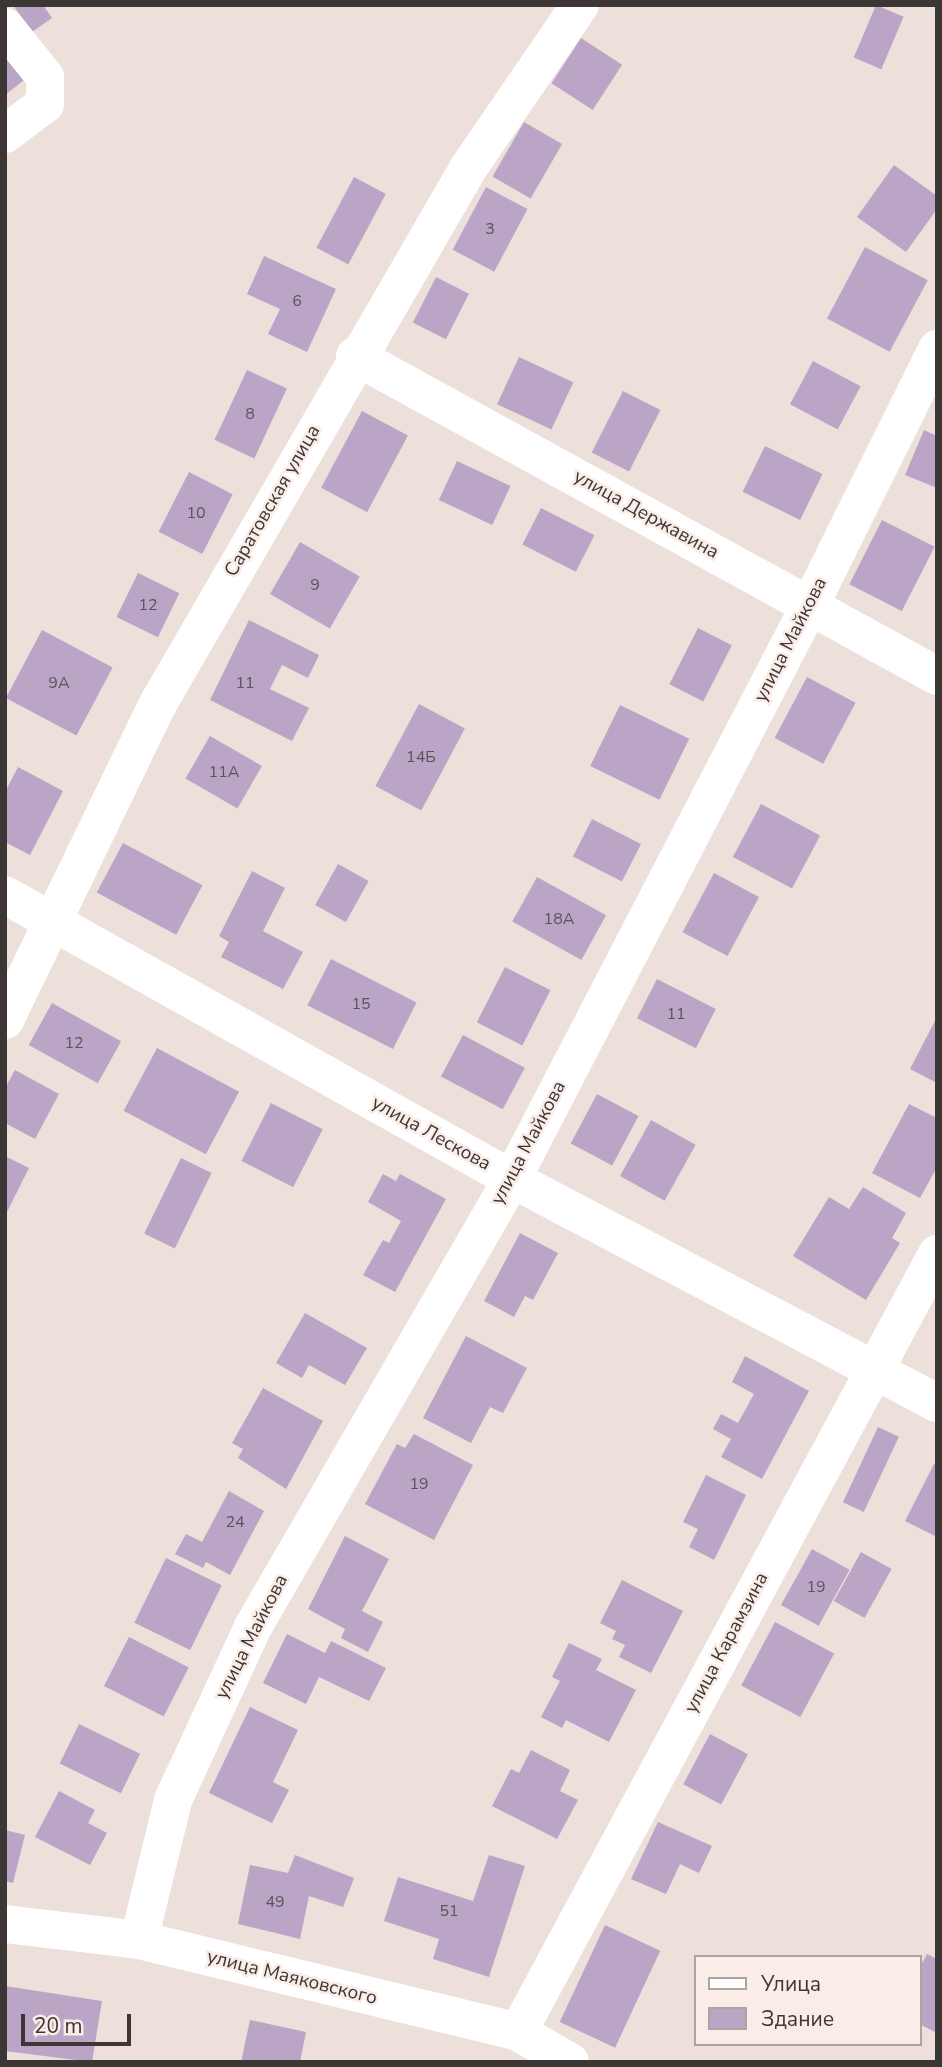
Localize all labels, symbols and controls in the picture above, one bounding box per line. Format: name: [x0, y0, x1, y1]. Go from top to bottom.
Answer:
house number: 3: [485, 219, 495, 239]
house number: 6: [292, 291, 302, 311]
house number: 8: [245, 404, 255, 424]
street label: Саратовская улица: [220, 421, 326, 581]
street label: улица Державина: [570, 466, 722, 564]
house number: 10: [186, 503, 206, 523]
street label: улица Майкова: [750, 574, 832, 706]
house number: 9: [310, 575, 320, 595]
house number: 12: [138, 595, 158, 615]
house number: 9А: [48, 673, 70, 693]
house number: 11: [235, 673, 255, 693]
house number: 14Б: [406, 747, 436, 767]
house number: 11А: [209, 762, 239, 782]
house number: 18А: [544, 909, 574, 929]
house number: 15: [351, 994, 371, 1014]
house number: 11: [666, 1004, 686, 1024]
house number: 12: [64, 1033, 84, 1053]
street label: улица Майкова: [487, 1077, 571, 1209]
street label: улица Лескова: [367, 1092, 495, 1176]
house number: 19: [409, 1474, 429, 1494]
house number: 24: [225, 1512, 245, 1532]
street label: улица Карамзина: [680, 1569, 774, 1717]
street label: улица Майкова: [211, 1571, 293, 1703]
house number: 19: [806, 1577, 826, 1597]
house number: 49: [265, 1892, 285, 1912]
house number: 51: [439, 1901, 459, 1921]
street label: улица Маяковского: [205, 1946, 379, 2010]
legend: [694, 1955, 921, 2046]
text: Улица: [761, 1970, 821, 1998]
scale bar: [24, 2000, 135, 2044]
text: Здание: [761, 2005, 834, 2033]
text: 20 m: [34, 2012, 83, 2040]

